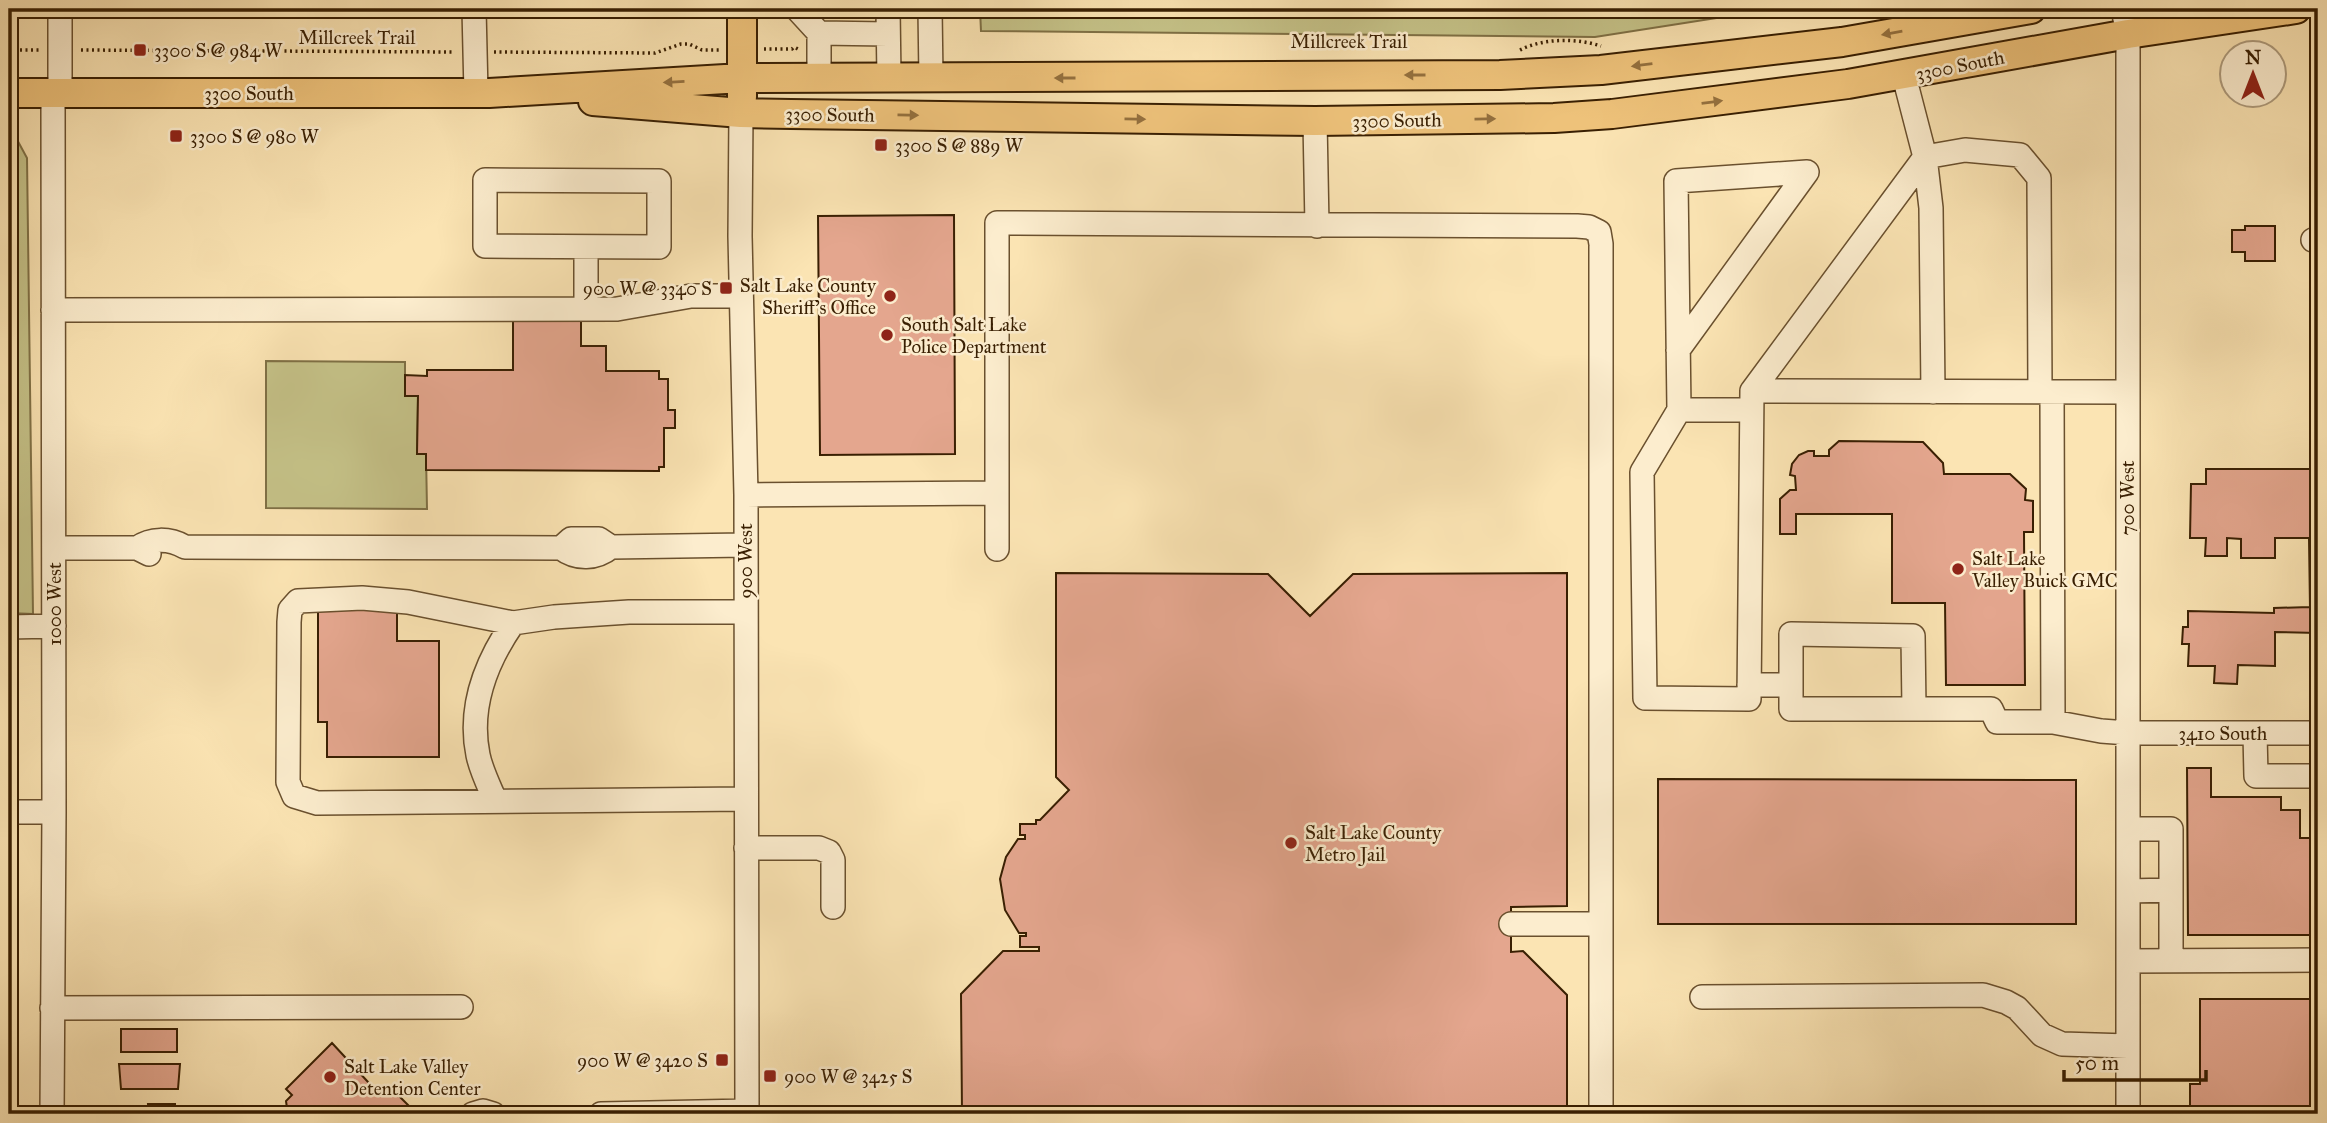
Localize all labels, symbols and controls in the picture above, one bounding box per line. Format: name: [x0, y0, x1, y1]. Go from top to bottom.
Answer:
street label: Millcreek Trail: [299, 26, 416, 49]
one-way arrow: [1881, 28, 1903, 39]
street label: Millcreek Trail: [1291, 30, 1408, 53]
north arrow: [2218, 38, 2288, 108]
place label: 3300 S @ 984 W: [154, 39, 283, 62]
marker: 3300 S @ 984 W: [132, 42, 148, 58]
street label: 3300 South: [1914, 46, 2007, 85]
text: N: [2245, 46, 2261, 69]
one-way arrow: [1631, 60, 1653, 71]
one-way arrow: [1404, 69, 1426, 81]
one-way arrow: [1054, 72, 1076, 83]
one-way arrow: [663, 76, 685, 87]
street label: 3300 South: [204, 82, 294, 105]
one-way arrow: [1701, 96, 1723, 107]
street label: 3300 South: [785, 102, 875, 127]
street label: 3300 South: [1352, 108, 1442, 133]
one-way arrow: [897, 110, 919, 121]
one-way arrow: [1124, 113, 1146, 125]
one-way arrow: [1474, 113, 1496, 125]
place label: 3300 S @ 980 W: [190, 125, 320, 148]
marker: 3300 S @ 980 W: [168, 128, 184, 144]
place label: 3300 S @ 889 W: [895, 134, 1024, 157]
marker: 3300 S @ 889 W: [873, 137, 889, 153]
place label: Salt Lake County Sheriff's Office: [740, 274, 877, 319]
place label: 900 W @ 3340 S: [583, 277, 712, 300]
marker: 900 W @ 3340 S: [718, 280, 734, 296]
marker: Salt Lake County Sheriff's Office: [882, 288, 898, 304]
place label: South Salt Lake Police Department: [901, 313, 1047, 358]
marker: South Salt Lake Police Department: [879, 327, 895, 343]
street label: 700 West: [2116, 460, 2139, 536]
street label: 900 West: [734, 523, 757, 599]
place label: Salt Lake Valley Buick GMC: [1971, 547, 2118, 592]
marker: Salt Lake Valley Buick GMC: [1950, 561, 1966, 577]
street label: 1000 West: [43, 562, 66, 646]
street label: 3410 South: [2179, 722, 2268, 745]
place label: Salt Lake County Metro Jail: [1305, 821, 1442, 867]
marker: Salt Lake County Metro Jail: [1283, 835, 1299, 851]
scale bar: [2064, 1039, 2206, 1083]
place label: 900 W @ 3420 S: [577, 1049, 708, 1072]
text: 50 m: [2075, 1050, 2120, 1076]
marker: 900 W @ 3420 S: [714, 1052, 730, 1068]
place label: Salt Lake Valley Detention Center: [344, 1055, 481, 1100]
place label: 900 W @ 3425 S: [784, 1065, 913, 1088]
marker: 900 W @ 3425 S: [762, 1068, 778, 1084]
marker: Salt Lake Valley Detention Center: [322, 1069, 338, 1085]

